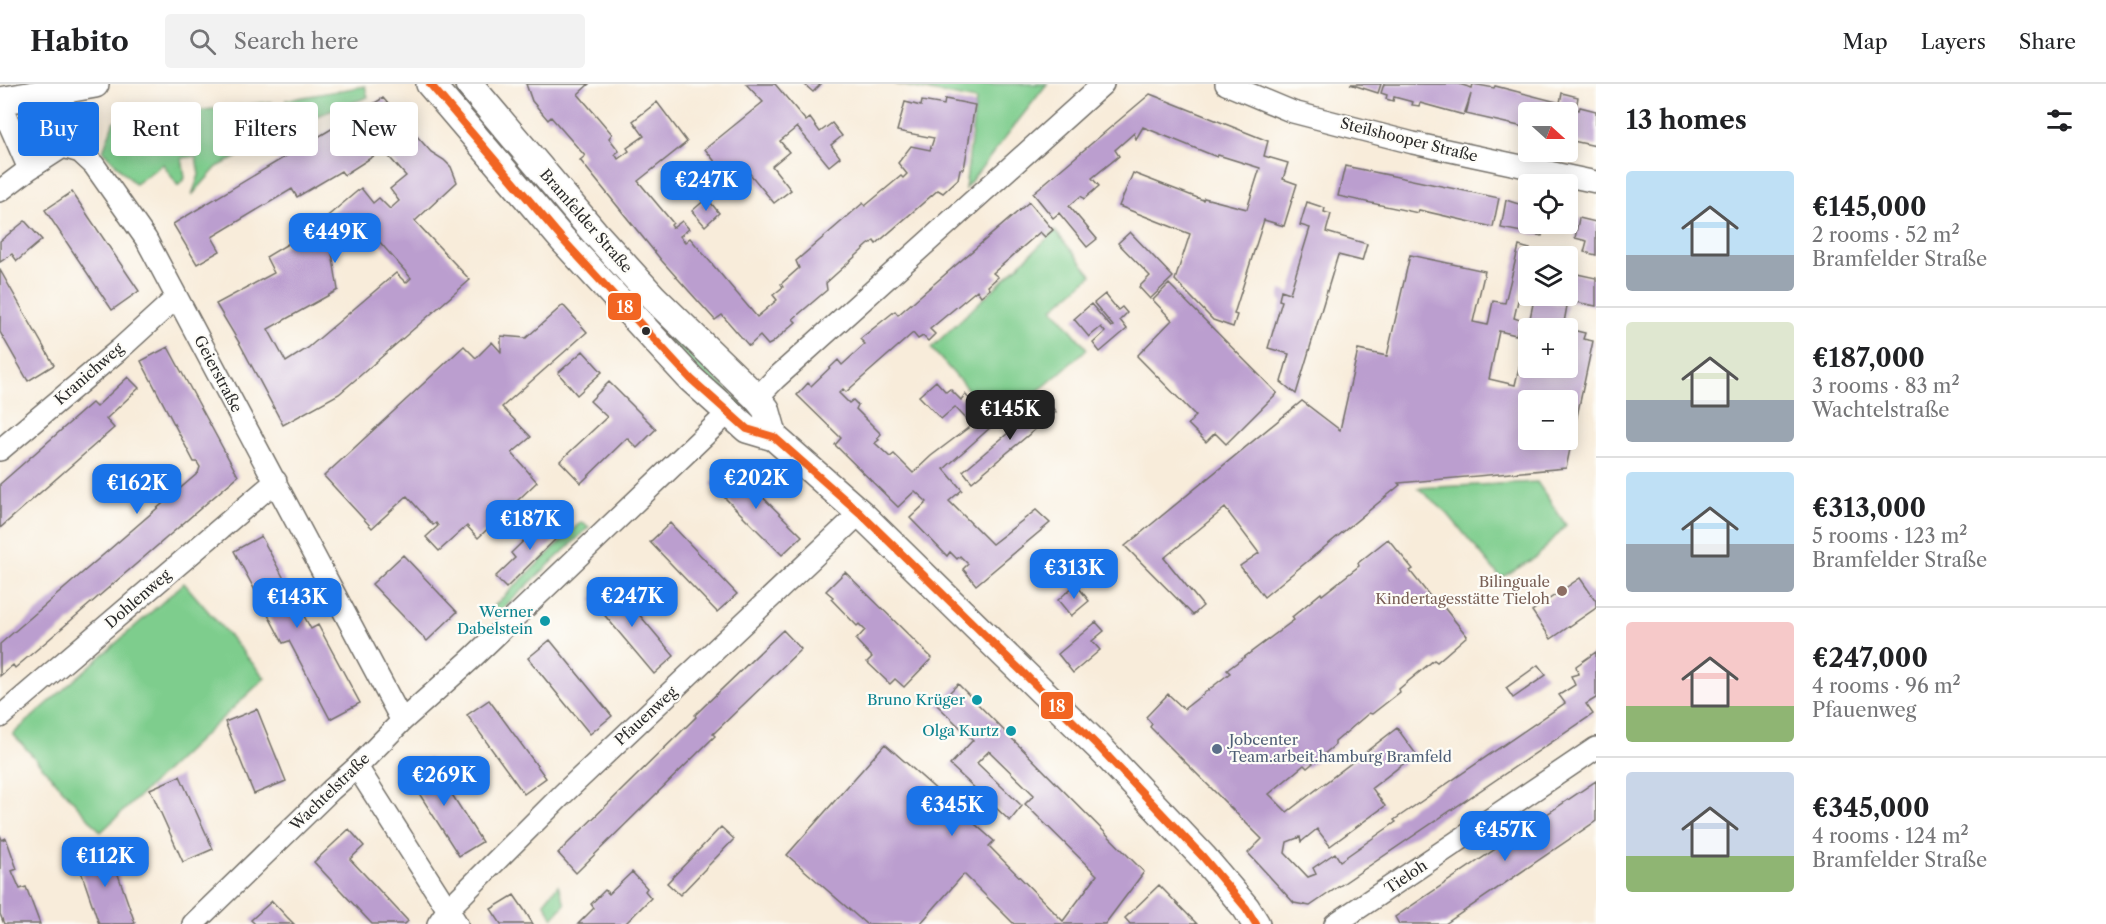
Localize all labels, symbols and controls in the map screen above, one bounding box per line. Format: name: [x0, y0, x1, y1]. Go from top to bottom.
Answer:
search box: [165, 14, 585, 68]
text: Habito: [30, 24, 129, 58]
icon: search: [186, 25, 219, 58]
text: Search here: [234, 28, 358, 55]
text: Map: [1843, 29, 1888, 54]
text: Layers: [1921, 29, 1986, 54]
text: Share: [2019, 29, 2076, 54]
chip: Buy: [18, 102, 99, 156]
chip: Rent: [111, 102, 201, 156]
chip: Filters: [213, 102, 318, 156]
chip: New: [330, 102, 418, 156]
north arrow: [1518, 102, 1578, 162]
map controls: [1518, 102, 1578, 450]
text: 13 homes: [1626, 104, 1747, 136]
icon: filters: [2043, 104, 2076, 137]
street label: Steilshooper Straße: [1338, 113, 1480, 166]
pin: €247K: [664, 161, 748, 212]
street label: Bramfelder Straße: [536, 165, 637, 276]
text: €247K: [675, 168, 737, 192]
button: locate: [1518, 174, 1578, 234]
text: €145,000: [1812, 191, 1927, 223]
icon: home: [1674, 195, 1746, 267]
pin: €449K: [293, 213, 377, 264]
text: €449K: [303, 220, 367, 244]
text: 2 rooms · 52 m²: [1812, 223, 1960, 247]
button: layers: [1518, 246, 1578, 306]
text: Bramfelder Straße: [1812, 247, 1987, 271]
line badge: 18: [607, 292, 642, 321]
text: 18: [616, 297, 634, 317]
button: +: [1518, 318, 1578, 378]
unlabelled marker: [640, 325, 652, 337]
street label: Geierstraße: [190, 332, 247, 416]
street label: Kranichweg: [50, 339, 127, 409]
text: €187,000: [1812, 342, 1925, 374]
icon: home: [1674, 346, 1746, 418]
text: 3 rooms · 83 m²: [1812, 374, 1960, 398]
pin: €145K: [968, 390, 1052, 441]
button: −: [1518, 390, 1578, 450]
text: €145K: [980, 397, 1040, 421]
text: Wachtelstraße: [1812, 398, 1950, 422]
pin: €202K: [714, 459, 798, 510]
pin: €162K: [95, 464, 179, 515]
text: €202K: [723, 466, 789, 490]
text: €162K: [106, 471, 168, 495]
text: €313,000: [1812, 492, 1926, 524]
icon: home: [1674, 496, 1746, 568]
pin: €187K: [488, 500, 572, 551]
text: €187K: [500, 507, 560, 531]
text: 5 rooms · 123 m²: [1812, 524, 1968, 548]
text: Bramfelder Straße: [1812, 548, 1987, 572]
pin: €313K: [1032, 549, 1116, 600]
text: €313K: [1044, 556, 1104, 580]
street label: Dohlenweg: [101, 565, 175, 632]
place label: Bilinguale Kindertagesstätte Tieloh: [1375, 572, 1551, 608]
pin: €247K: [590, 577, 674, 628]
pin: €143K: [255, 578, 339, 629]
text: €247K: [601, 584, 663, 608]
marker: Bilinguale Kindertagesstätte Tieloh: [1555, 584, 1569, 598]
text: €143K: [267, 585, 327, 609]
place label: Werner Dabelstein: [457, 602, 534, 638]
marker: Werner Dabelstein: [538, 614, 552, 628]
text: €247,000: [1812, 642, 1928, 674]
icon: home: [1674, 646, 1746, 718]
text: 4 rooms · 96 m²: [1812, 674, 1961, 698]
street label: Pfauenweg: [611, 682, 681, 749]
place label: Bruno Krüger: [867, 690, 966, 709]
line badge: 18: [1040, 691, 1074, 720]
marker: Bruno Krüger: [970, 693, 984, 707]
text: 18: [1048, 696, 1066, 716]
text: Pfauenweg: [1812, 698, 1916, 722]
place label: Olga Kurtz: [922, 721, 999, 740]
marker: Olga Kurtz: [1004, 724, 1018, 738]
place label: Jobcenter Team.arbeit.hamburg Bramfeld: [1227, 730, 1452, 766]
marker: Jobcenter Team.arbeit.hamburg Bramfeld: [1210, 742, 1224, 756]
street label: Wachtelstraße: [285, 749, 373, 835]
pin: €269K: [402, 756, 486, 807]
text: €269K: [412, 763, 476, 787]
pin: €345K: [910, 786, 994, 837]
text: €345,000: [1812, 792, 1930, 824]
text: €345K: [921, 793, 983, 817]
icon: home: [1674, 796, 1746, 868]
pin: €457K: [1463, 811, 1547, 862]
text: €457K: [1474, 818, 1536, 842]
text: 4 rooms · 124 m²: [1812, 824, 1969, 848]
pin: €112K: [63, 837, 147, 888]
text: €112K: [76, 844, 134, 868]
text: Bramfelder Straße: [1812, 848, 1987, 872]
street label: Tieloh: [1381, 855, 1431, 898]

